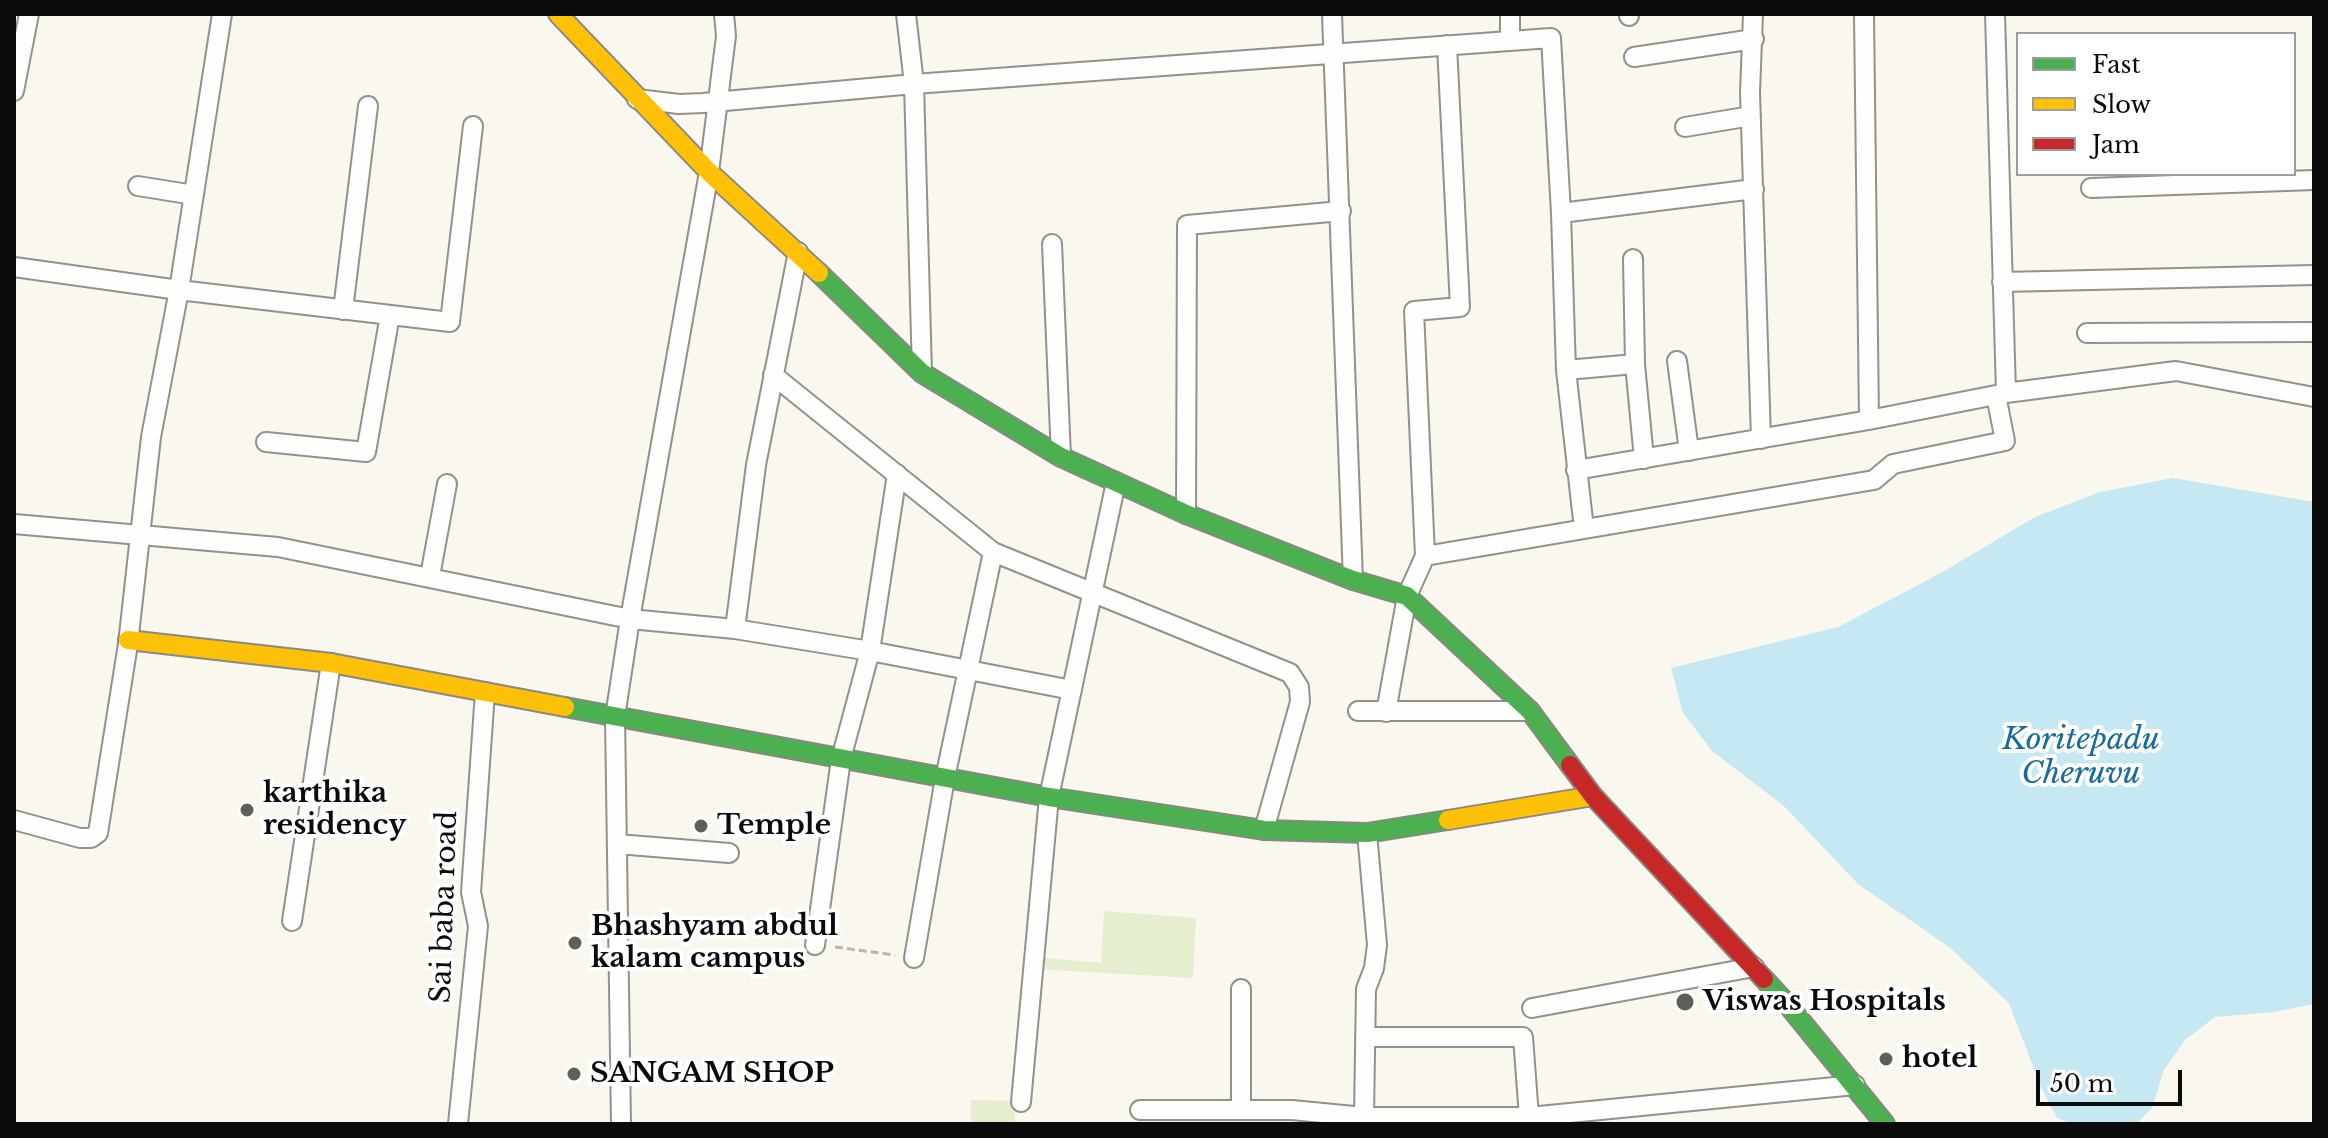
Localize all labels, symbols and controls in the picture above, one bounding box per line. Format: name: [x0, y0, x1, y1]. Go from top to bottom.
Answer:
legend: [2016, 32, 2296, 176]
text: Fast: [2092, 50, 2140, 79]
text: Slow: [2092, 90, 2151, 119]
text: Jam: [2092, 130, 2140, 159]
water label: Koritepadu Cheruvu: [2002, 723, 2160, 794]
place label: karthika residency: [263, 777, 406, 843]
marker: karthika residency: [238, 801, 256, 819]
place label: Temple: [717, 809, 831, 843]
street label: Sai baba road: [425, 810, 465, 1004]
marker: Temple: [692, 817, 710, 835]
place label: Bhashyam abdul kalam campus: [591, 910, 838, 976]
marker: Bhashyam abdul kalam campus: [566, 934, 584, 952]
place label: Viswas Hospitals: [1703, 985, 1946, 1019]
marker: Viswas Hospitals: [1674, 991, 1696, 1013]
place label: hotel: [1902, 1042, 1977, 1076]
marker: hotel: [1877, 1050, 1895, 1068]
scale bar: [2040, 1054, 2186, 1104]
place label: SANGAM SHOP: [590, 1057, 834, 1091]
marker: SANGAM SHOP: [565, 1065, 583, 1083]
text: 50 m: [2050, 1069, 2113, 1098]

